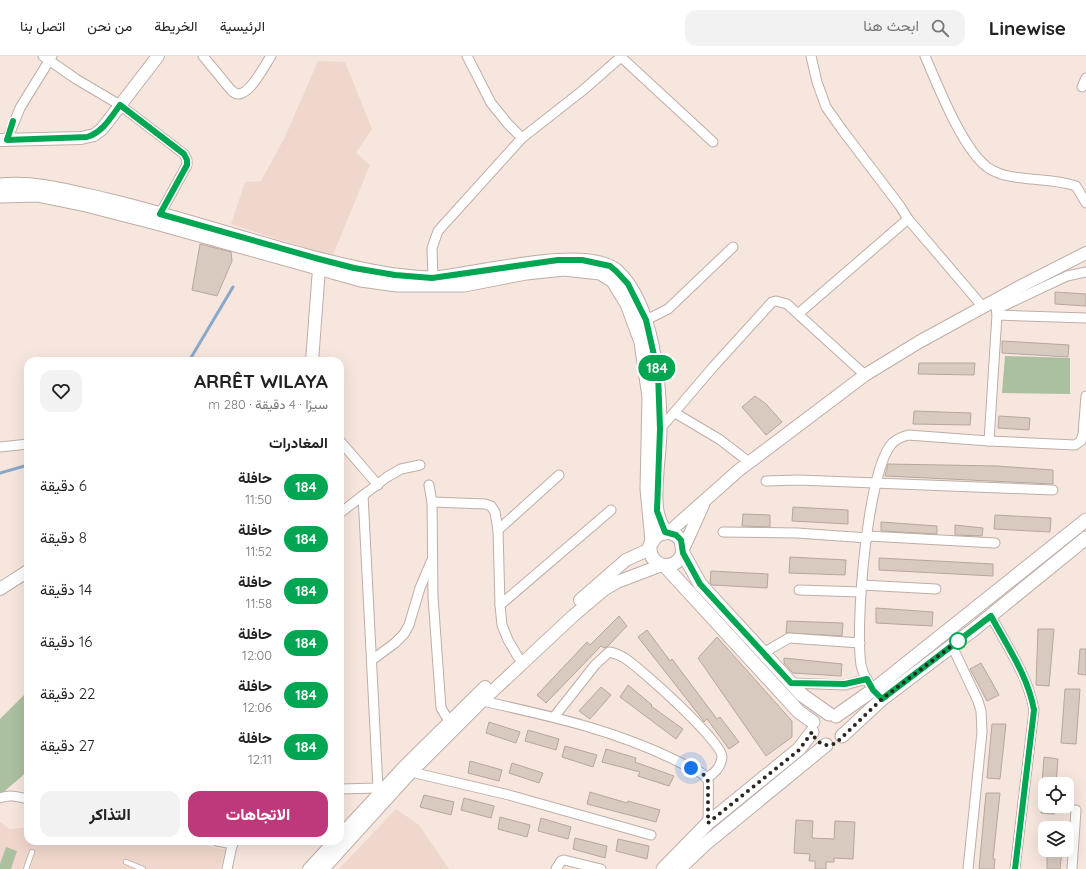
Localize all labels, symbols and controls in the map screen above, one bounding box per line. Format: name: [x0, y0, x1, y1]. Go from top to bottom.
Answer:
search box: [685, 10, 965, 46]
text: ابحث هنا: [863, 16, 919, 35]
text: Linewise: [989, 16, 1066, 40]
text: اتصل بنا: [20, 17, 65, 35]
text: من نحن: [87, 17, 132, 35]
text: الخريطة: [154, 17, 198, 35]
text: الرئيسية: [220, 17, 265, 35]
icon: search: [929, 17, 951, 39]
line badge: 184: [634, 355, 680, 381]
text: 184: [646, 359, 668, 377]
text: ARRÊT WILAYA: [194, 369, 328, 393]
button: heart: [40, 370, 82, 412]
text: سيرًا · 4 دقيقة · 280 m: [208, 396, 328, 412]
text: المغادرات: [269, 433, 328, 452]
text: حافلة: [238, 468, 272, 487]
text: 6 دقيقة: [40, 476, 87, 495]
text: 184: [295, 478, 317, 496]
text: 11:50: [245, 491, 272, 507]
text: حافلة: [238, 520, 272, 539]
text: 8 دقيقة: [40, 528, 87, 547]
text: 184: [295, 530, 317, 548]
text: 11:52: [246, 543, 272, 559]
text: حافلة: [238, 572, 272, 591]
text: 14 دقيقة: [40, 580, 92, 599]
text: 184: [295, 582, 317, 600]
text: 11:58: [246, 595, 272, 611]
text: حافلة: [238, 624, 272, 643]
text: 16 دقيقة: [40, 632, 92, 651]
unlabelled marker: [949, 632, 967, 650]
text: 184: [295, 634, 317, 652]
text: 12:00: [242, 647, 272, 663]
text: حافلة: [238, 676, 272, 695]
text: 22 دقيقة: [40, 684, 95, 703]
text: 184: [295, 686, 317, 704]
text: 12:06: [243, 699, 272, 715]
text: حافلة: [238, 728, 272, 747]
text: 27 دقيقة: [40, 736, 95, 755]
text: 184: [295, 738, 317, 756]
text: 12:11: [248, 751, 272, 767]
your location: [681, 758, 701, 778]
map controls: [1038, 777, 1074, 857]
button: locate: [1038, 777, 1074, 813]
button: التذاكر: [40, 791, 180, 837]
button: الاتجاهات: [188, 791, 328, 837]
button: layers: [1038, 821, 1074, 857]

